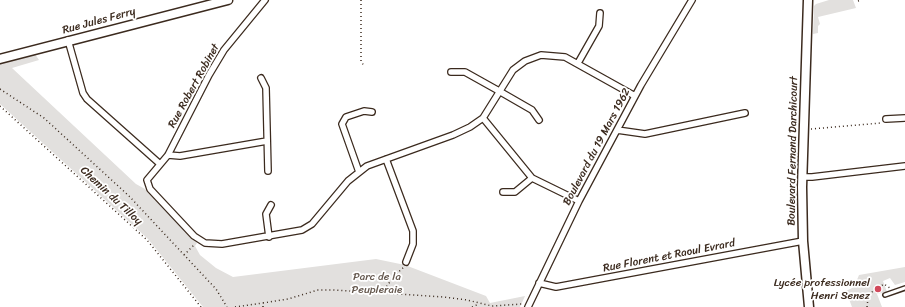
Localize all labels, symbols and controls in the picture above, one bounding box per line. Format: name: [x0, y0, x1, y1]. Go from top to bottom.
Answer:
street label: Rue Jules Ferry: [61, 5, 137, 37]
street label: Rue Robert Robinet: [165, 42, 223, 130]
street label: Boulevard Fernand Darchicourt: [785, 76, 801, 226]
street label: Boulevard du 19 Mars 1962: [561, 86, 633, 208]
street label: Chemin du Tilloy: [77, 164, 145, 228]
street label: Rue Florent et Raoul Evrard: [602, 237, 736, 275]
park label: Parc de la Peupleraie: [352, 270, 402, 296]
place label: Lycée professionnel Henri Senez: [774, 276, 870, 302]
marker: Lycée professionnel Henri Senez: [873, 284, 883, 294]

